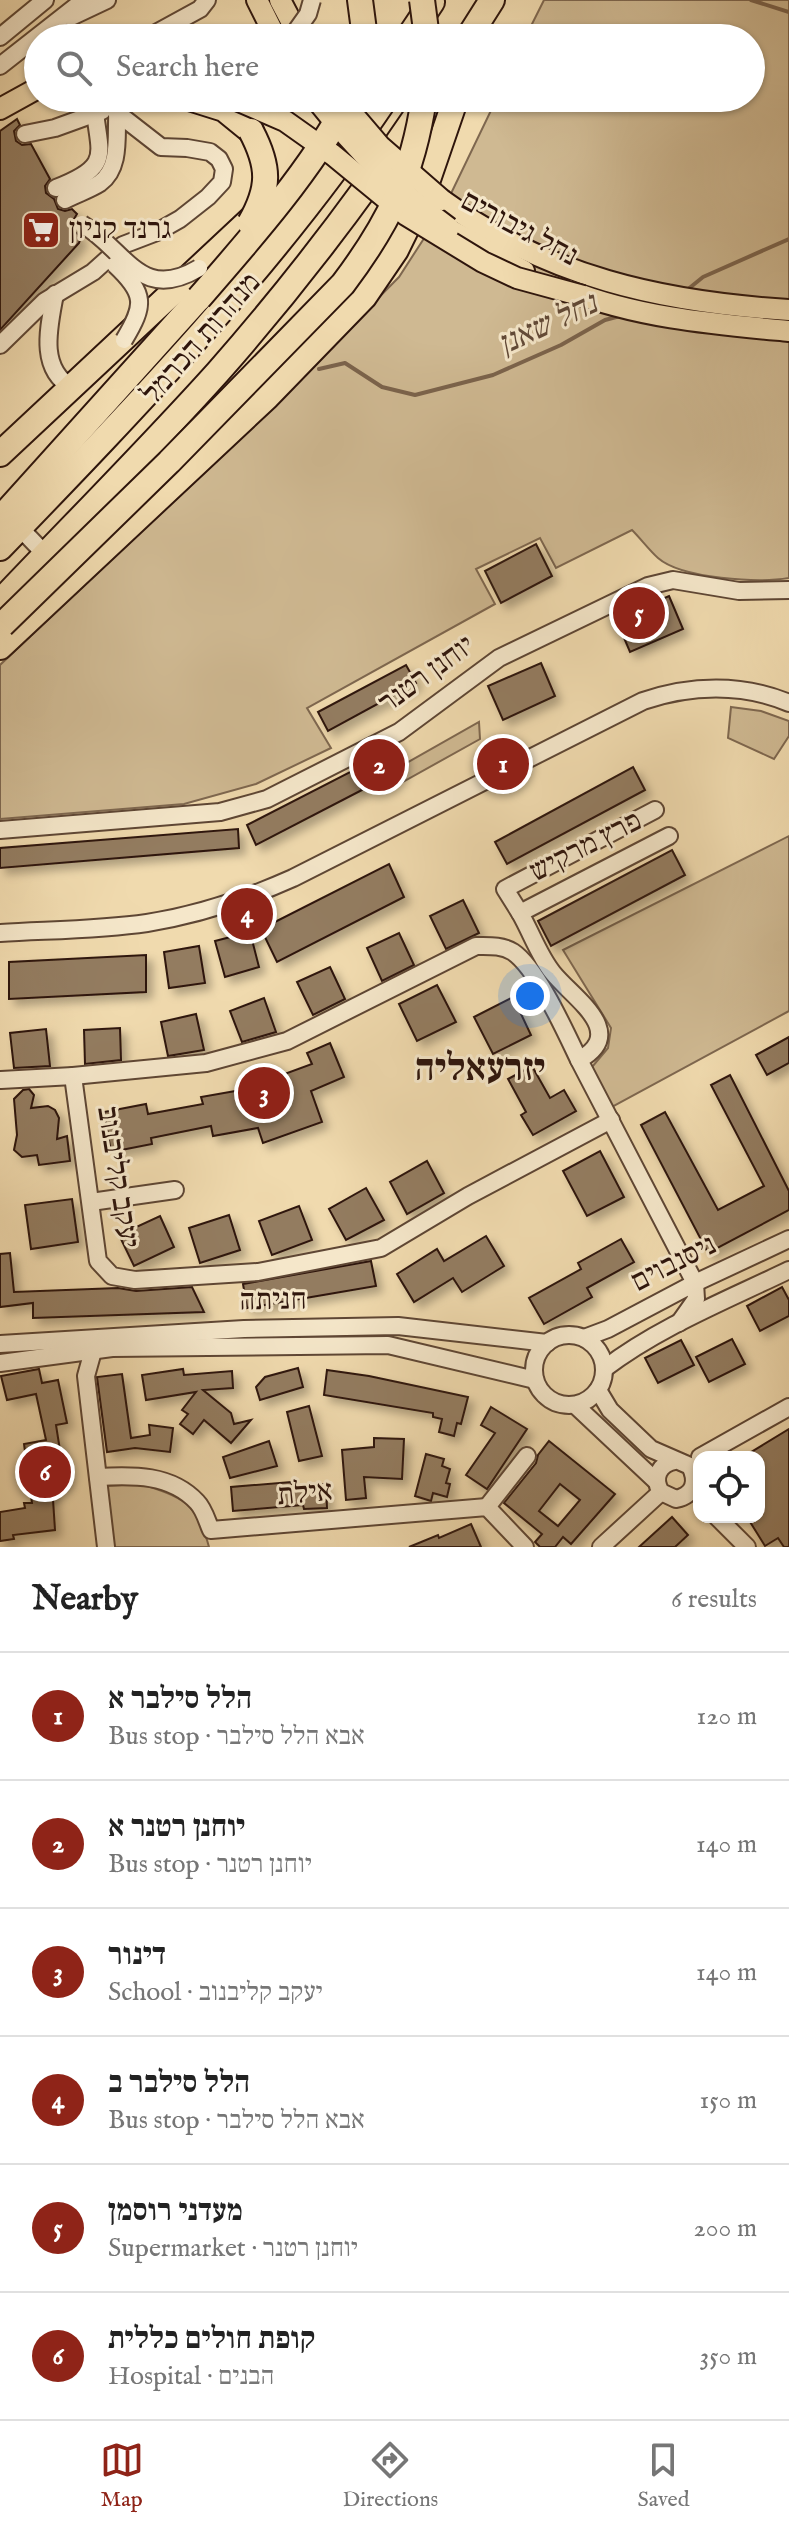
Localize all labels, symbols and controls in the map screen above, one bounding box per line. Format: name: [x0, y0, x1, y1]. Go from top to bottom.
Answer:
search box: [24, 24, 765, 112]
icon: search: [52, 46, 96, 90]
text: Search here: [116, 49, 259, 87]
street label: נחל גיבורים: [454, 182, 584, 276]
supermarket icon: גרנד קניון: [20, 209, 62, 251]
place label: גרנד קניון: [69, 211, 171, 249]
street label: מנהרות הכרמל: [134, 265, 270, 413]
water label: נחל שאנן: [492, 283, 606, 366]
pin: 5: [613, 583, 665, 643]
street label: יוחנן רטנר: [371, 627, 483, 723]
pin: 1: [477, 734, 529, 794]
pin: 2: [353, 735, 405, 795]
street label: פרץ מרקיש: [524, 803, 648, 891]
pin: 4: [221, 884, 273, 944]
your location: [510, 976, 550, 1016]
district label: יזרעאליה: [414, 1046, 546, 1094]
pin: 3: [238, 1063, 290, 1123]
street label: יעקב קליבנוב: [87, 1103, 147, 1251]
street label: ניסנבוים: [625, 1227, 723, 1301]
street label: חניתה: [239, 1281, 307, 1321]
pin: 6: [19, 1442, 71, 1502]
map controls: [693, 1451, 765, 1523]
button: locate: [693, 1451, 765, 1523]
street label: אילת: [276, 1473, 334, 1515]
text: Nearby: [32, 1578, 138, 1621]
text: 6 results: [671, 1583, 757, 1616]
text: הלל סילבר א: [108, 1681, 252, 1719]
text: 1: [53, 1700, 63, 1733]
text: 120 m: [697, 1700, 757, 1733]
text: Bus stop · אבא הלל סילבר: [108, 1720, 365, 1753]
text: יוחנן רטנר א: [108, 1809, 245, 1847]
text: 2: [52, 1828, 64, 1861]
text: 140 m: [696, 1828, 757, 1861]
text: Bus stop · יוחנן רטנר: [108, 1848, 312, 1881]
text: דינור: [108, 1937, 166, 1975]
text: 3: [53, 1956, 63, 1989]
text: 140 m: [696, 1956, 757, 1989]
text: School · יעקב קליבנוב: [108, 1976, 323, 2009]
text: הלל סילבר ב: [108, 2065, 250, 2103]
text: 4: [52, 2084, 64, 2117]
text: 150 m: [699, 2084, 757, 2117]
text: Bus stop · אבא הלל סילבר: [108, 2104, 365, 2137]
text: מעדני רוסמן: [108, 2193, 243, 2231]
text: 5: [53, 2212, 63, 2245]
text: 200 m: [693, 2212, 757, 2245]
text: Supermarket · יוחנן רטנר: [108, 2232, 358, 2265]
text: קופת חולים כללית: [108, 2321, 315, 2359]
text: 6: [53, 2340, 63, 2373]
text: 350 m: [699, 2340, 757, 2373]
text: Hospital · הבנים: [108, 2360, 274, 2393]
tab: Map: [100, 2438, 144, 2514]
tab: Directions: [343, 2438, 438, 2514]
tab: Saved: [637, 2438, 689, 2514]

